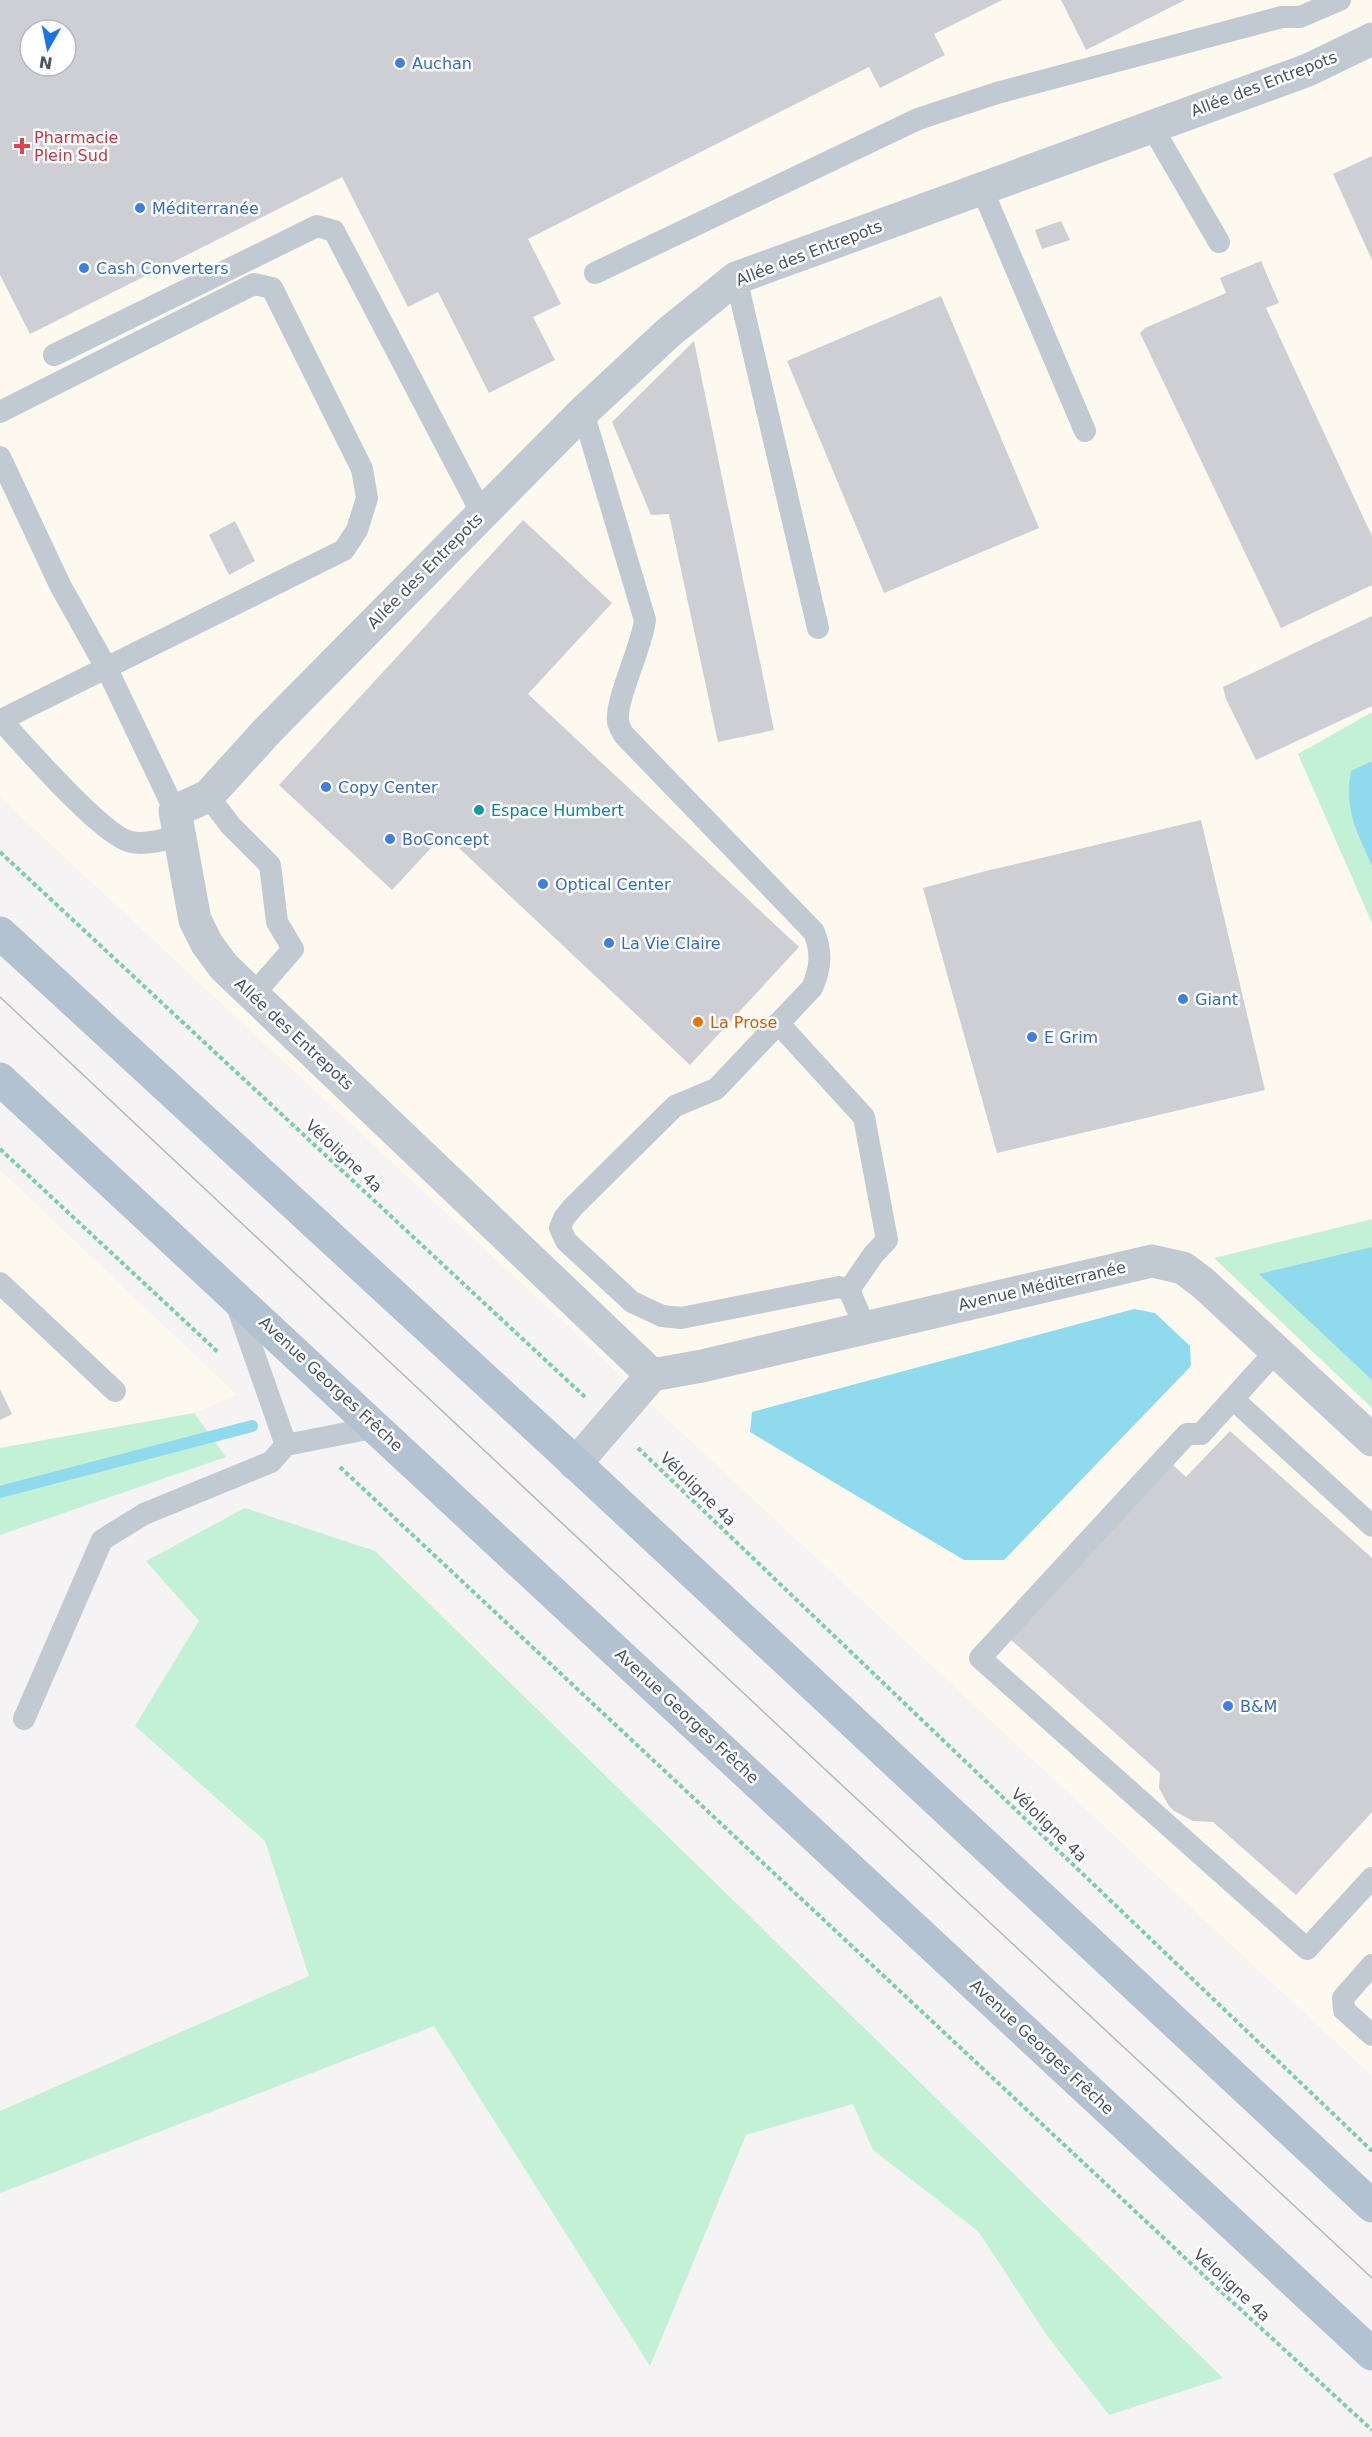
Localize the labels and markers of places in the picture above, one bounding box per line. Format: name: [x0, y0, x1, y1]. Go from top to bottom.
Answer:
place label: Auchan: [412, 54, 472, 73]
marker: Auchan: [393, 56, 407, 70]
place label: Pharmacie Plein Sud: [34, 128, 118, 165]
marker: Pharmacie Plein Sud: [15, 139, 29, 153]
place label: Méditerranée: [152, 199, 259, 218]
marker: Méditerranée: [133, 201, 147, 215]
place label: Cash Converters: [96, 259, 229, 278]
marker: Cash Converters: [77, 261, 91, 275]
place label: Copy Center: [338, 778, 438, 797]
marker: Copy Center: [319, 780, 333, 794]
place label: Espace Humbert: [491, 801, 624, 820]
marker: Espace Humbert: [472, 803, 486, 817]
place label: BoConcept: [402, 830, 489, 849]
marker: BoConcept: [383, 832, 397, 846]
place label: Optical Center: [555, 875, 671, 894]
marker: Optical Center: [536, 877, 550, 891]
place label: La Vie Claire: [621, 934, 721, 953]
marker: La Vie Claire: [602, 936, 616, 950]
place label: Giant: [1195, 990, 1238, 1009]
marker: Giant: [1176, 992, 1190, 1006]
place label: La Prose: [710, 1013, 777, 1032]
marker: La Prose: [691, 1015, 705, 1029]
place label: E Grim: [1044, 1028, 1098, 1047]
marker: E Grim: [1025, 1030, 1039, 1044]
place label: B&M: [1240, 1697, 1277, 1716]
marker: B&M: [1221, 1699, 1235, 1713]

